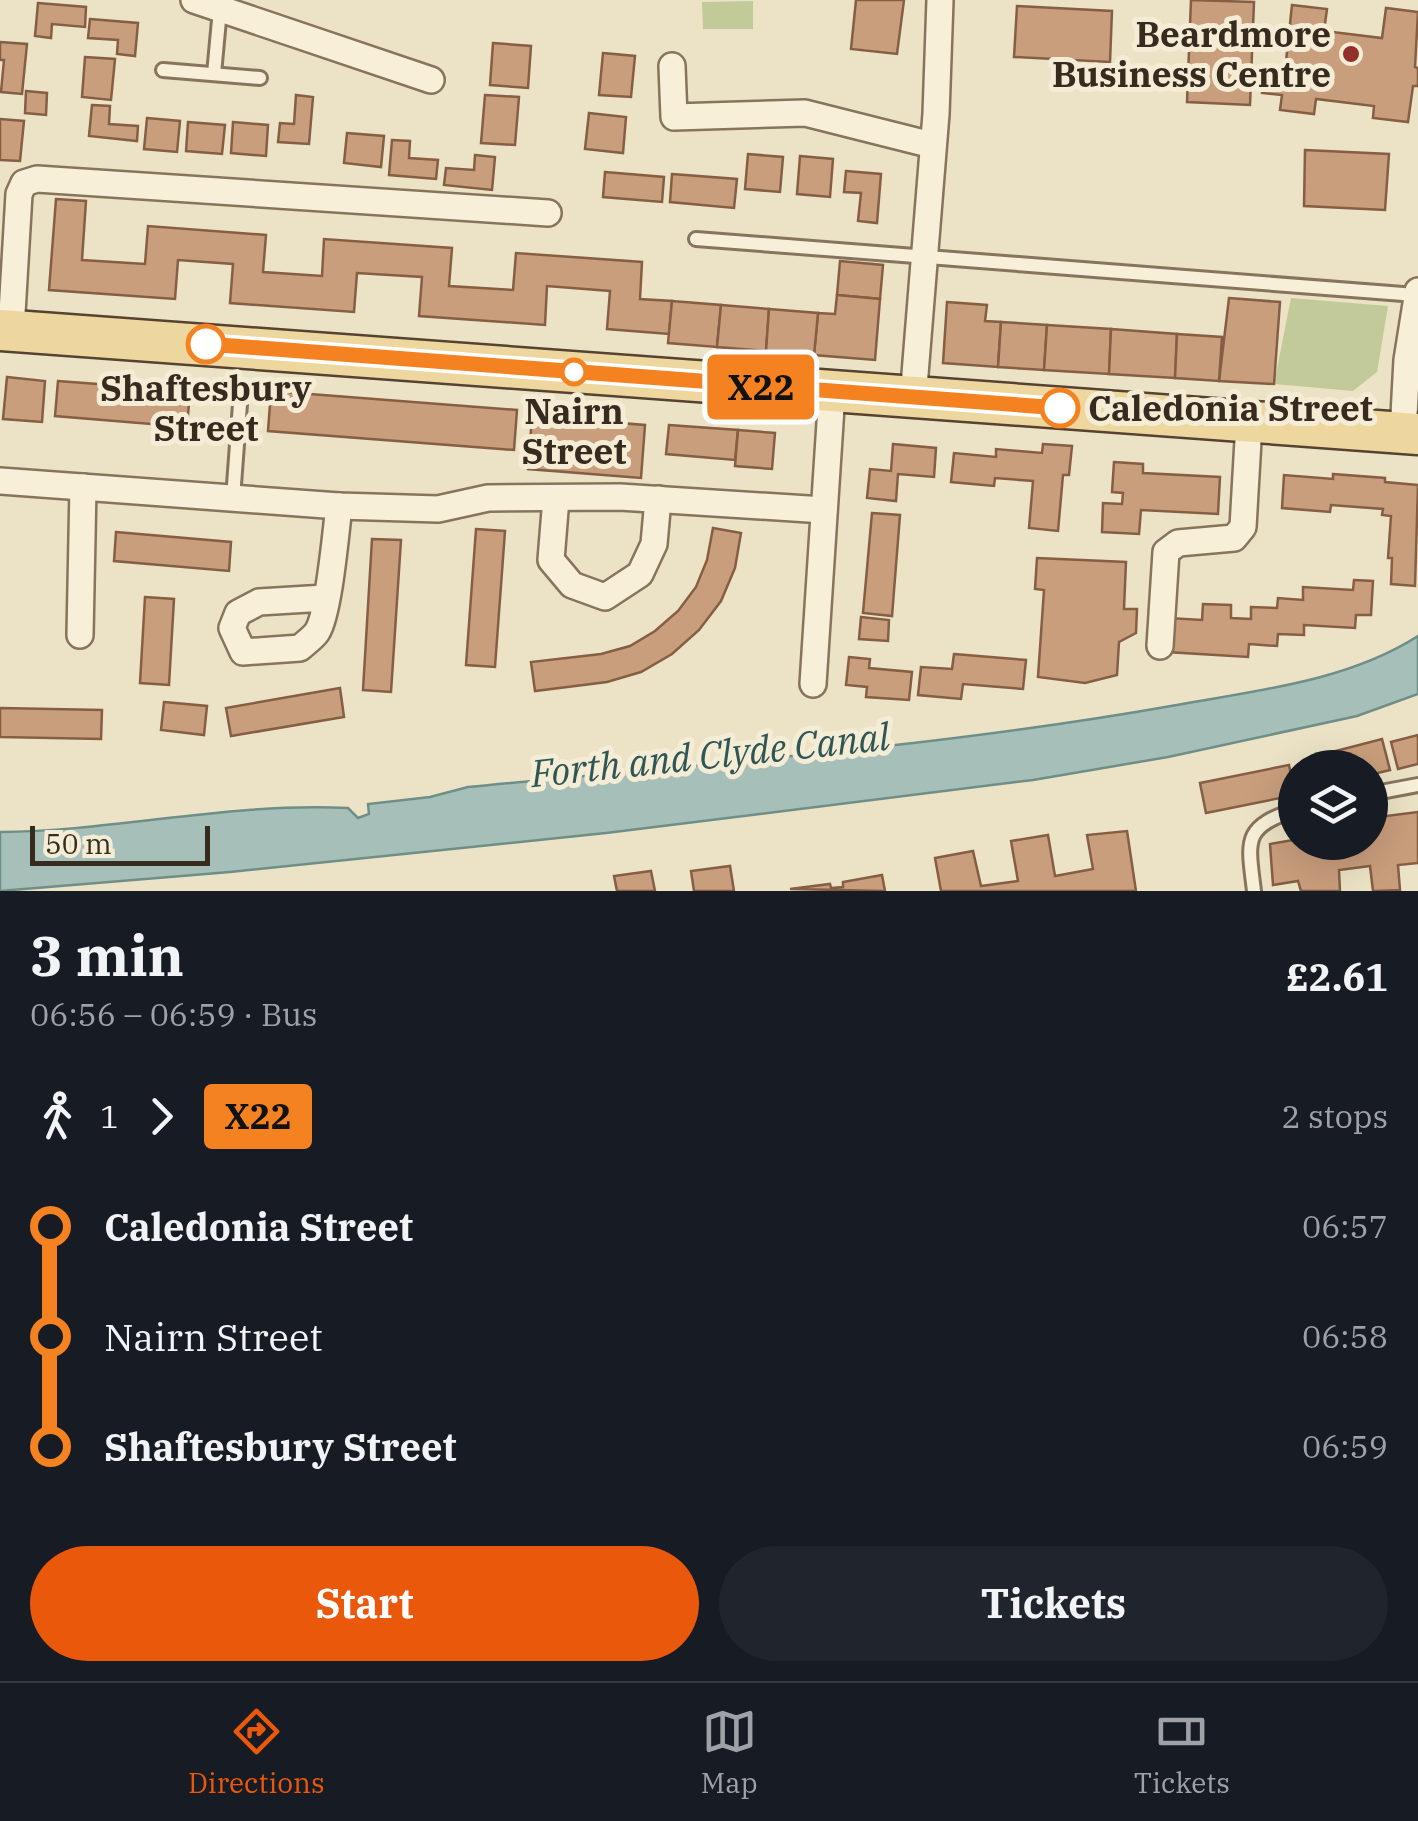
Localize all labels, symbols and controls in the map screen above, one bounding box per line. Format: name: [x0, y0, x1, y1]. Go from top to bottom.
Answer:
place label: Beardmore Business Centre: [1052, 11, 1331, 97]
marker: Beardmore Business Centre: [1340, 43, 1362, 65]
marker: Shaftesbury Street: [187, 325, 225, 363]
line badge: X22: [704, 354, 818, 420]
marker: Nairn Street: [561, 359, 587, 385]
text: X22: [727, 364, 795, 410]
place label: Shaftesbury Street: [100, 365, 312, 451]
place label: Caledonia Street: [1088, 385, 1373, 431]
place label: Nairn Street: [521, 388, 627, 474]
marker: Caledonia Street: [1041, 389, 1079, 427]
water label: Forth and Clyde Canal: [527, 711, 893, 797]
map controls: [1278, 750, 1388, 860]
button: layers: [1278, 750, 1388, 860]
scale bar: [30, 821, 210, 866]
text: 50 m: [45, 825, 112, 862]
text: 3 min: [30, 920, 184, 991]
text: £2.61: [1286, 952, 1388, 1001]
text: 06:56 – 06:59 · Bus: [30, 993, 317, 1035]
icon: walk: [30, 1089, 85, 1144]
icon: forward: [134, 1089, 189, 1144]
text: X22: [224, 1093, 292, 1139]
text: 1: [100, 1095, 119, 1137]
text: 2 stops: [1281, 1095, 1388, 1137]
text: Caledonia Street: [104, 1202, 413, 1251]
text: 06:57: [1302, 1205, 1388, 1247]
text: Nairn Street: [104, 1312, 323, 1361]
text: 06:58: [1302, 1315, 1388, 1357]
text: Shaftesbury Street: [104, 1422, 457, 1471]
text: 06:59: [1302, 1425, 1388, 1467]
button: Start: [30, 1546, 699, 1661]
button: Tickets: [719, 1546, 1388, 1661]
tab: Directions: [188, 1704, 325, 1801]
tab: Map: [701, 1704, 758, 1801]
tab: Tickets: [1134, 1704, 1230, 1801]

